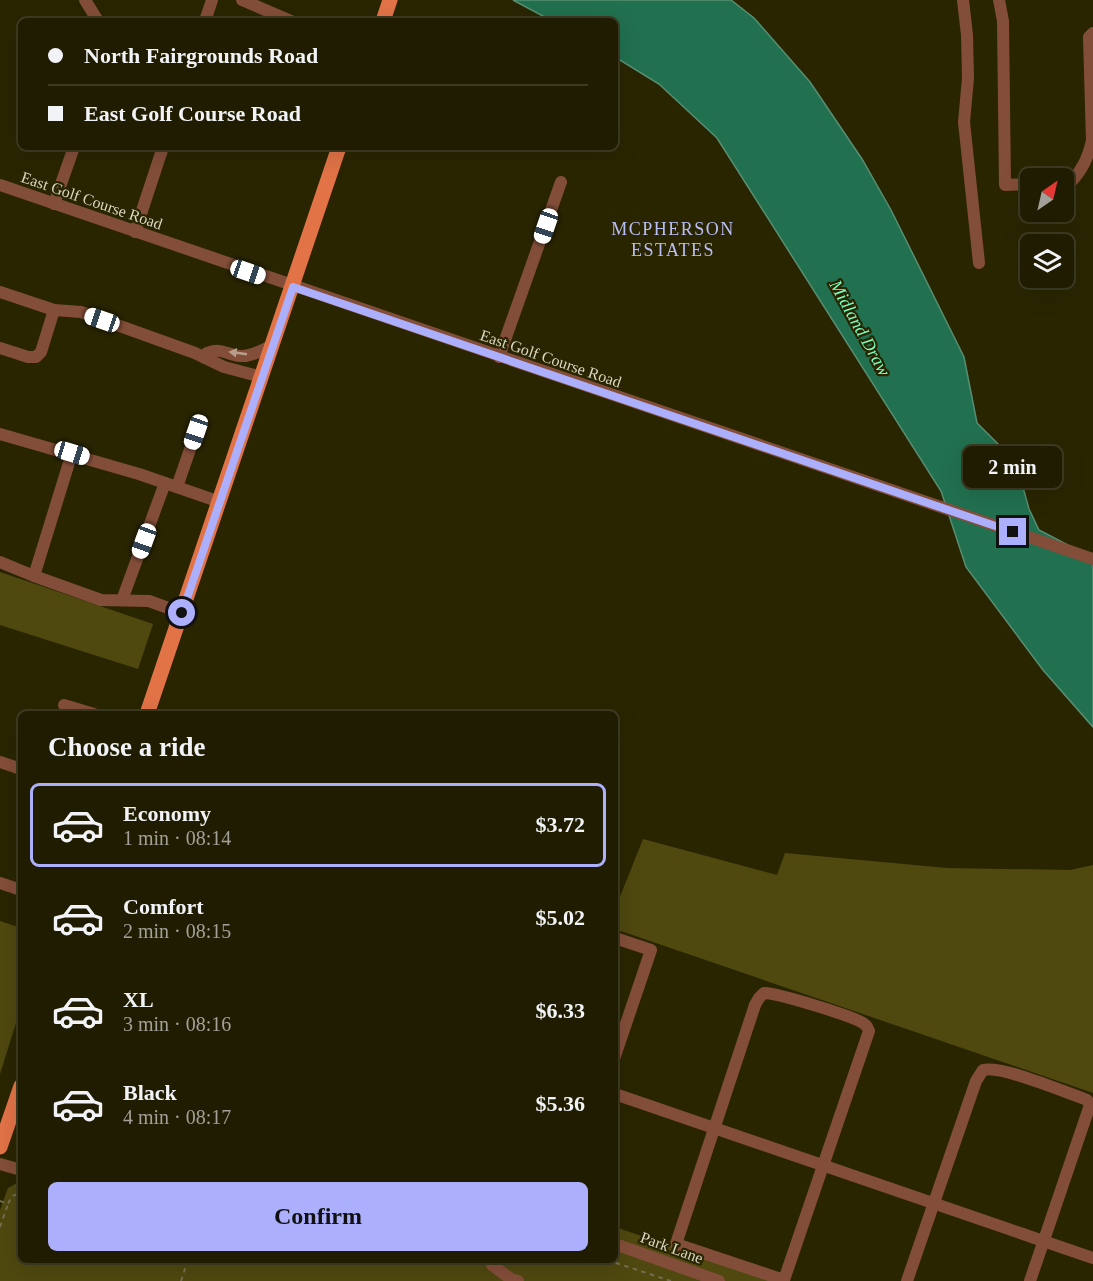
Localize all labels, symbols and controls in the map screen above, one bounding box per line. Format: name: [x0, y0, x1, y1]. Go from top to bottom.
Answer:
text: North Fairgrounds Road: [84, 43, 318, 68]
text: East Golf Course Road: [84, 101, 301, 126]
street label: East Golf Course Road: [19, 168, 165, 233]
north arrow: [1020, 168, 1074, 222]
map controls: [1020, 168, 1074, 288]
car: [532, 206, 560, 246]
district label: MCPHERSON ESTATES: [611, 219, 735, 260]
button: layers: [1020, 234, 1074, 288]
car: [228, 258, 268, 286]
water label: Midland Draw: [825, 276, 895, 379]
car: [82, 306, 122, 334]
street label: East Golf Course Road: [478, 326, 624, 391]
one-way arrow: [228, 349, 247, 358]
car: [182, 412, 210, 452]
car: [52, 439, 92, 467]
callout: 2 min: [964, 445, 1062, 487]
text: 2 min: [988, 456, 1037, 478]
route end: [999, 518, 1026, 545]
car: [129, 521, 159, 561]
route start: [168, 599, 195, 626]
text: Choose a ride: [48, 732, 206, 762]
icon: car: [51, 798, 105, 852]
text: Economy: [123, 801, 211, 826]
text: $3.72: [536, 812, 585, 837]
text: 1 min · 08:14: [123, 827, 231, 849]
icon: car: [51, 891, 105, 945]
text: Comfort: [123, 894, 204, 919]
text: $5.02: [536, 905, 585, 930]
text: 2 min · 08:15: [123, 920, 231, 942]
icon: car: [51, 984, 105, 1038]
text: XL: [123, 987, 154, 1012]
text: $6.33: [536, 998, 585, 1023]
text: 3 min · 08:16: [123, 1013, 231, 1035]
icon: car: [51, 1077, 105, 1131]
text: Black: [123, 1080, 177, 1105]
text: $5.36: [536, 1091, 585, 1116]
text: 4 min · 08:17: [123, 1106, 231, 1128]
button: Confirm: [48, 1182, 588, 1251]
street label: Park Lane: [638, 1228, 705, 1267]

